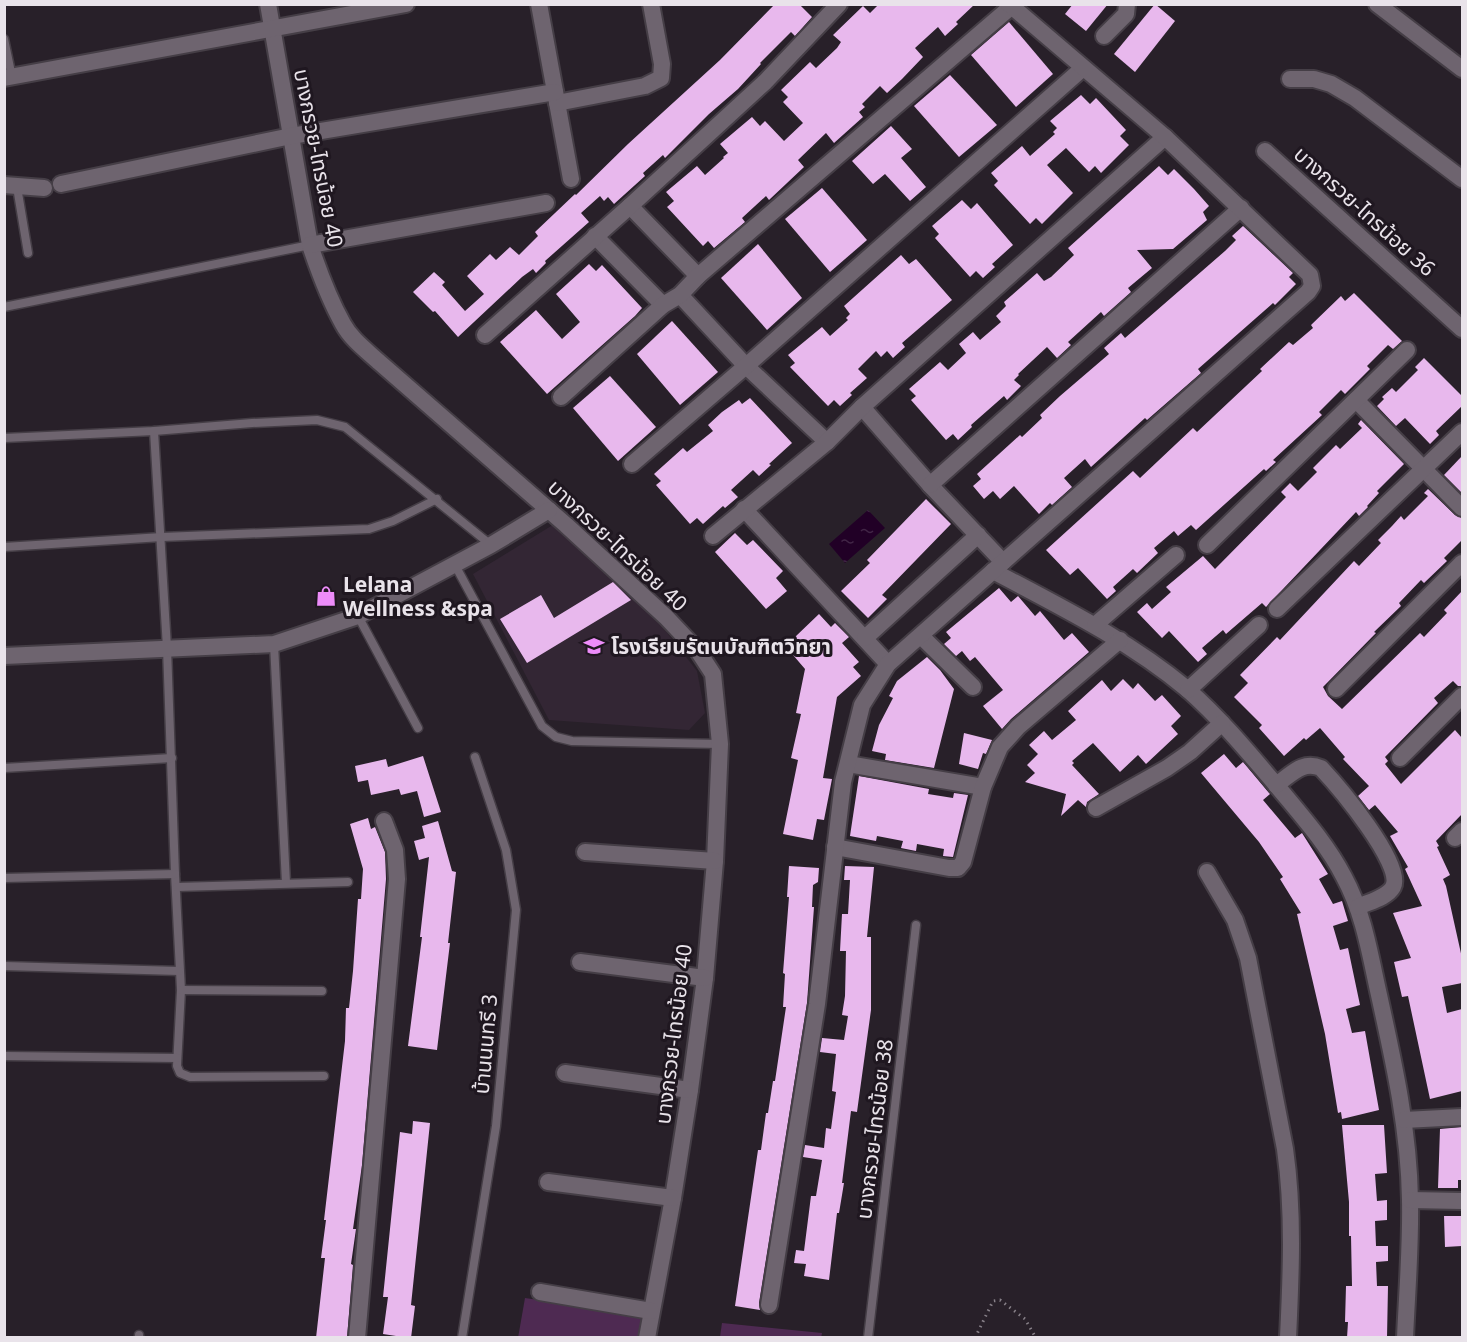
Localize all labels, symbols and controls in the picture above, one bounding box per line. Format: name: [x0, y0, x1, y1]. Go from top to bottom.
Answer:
street label: บางกรวย-ไทรน้อย 40: [288, 66, 350, 250]
street label: บางกรวย-ไทรน้อย 36: [1288, 140, 1442, 282]
street label: บางกรวย-ไทรน้อย 40: [542, 473, 694, 617]
place label: Lelana Wellness &spa: [343, 570, 493, 622]
shop icon: Lelana Wellness &spa: [314, 584, 338, 608]
place label: โรงเรียนรัตนบัณฑิตวิทยา: [611, 632, 831, 660]
school or university icon: โรงเรียนรัตนบัณฑิตวิทยา: [582, 634, 606, 658]
street label: บางกรวย-ไทรน้อย 40: [648, 942, 698, 1126]
street label: บ้านนนทรี 3: [467, 993, 503, 1095]
street label: บางกรวย-ไทรน้อย 38: [849, 1037, 899, 1221]

